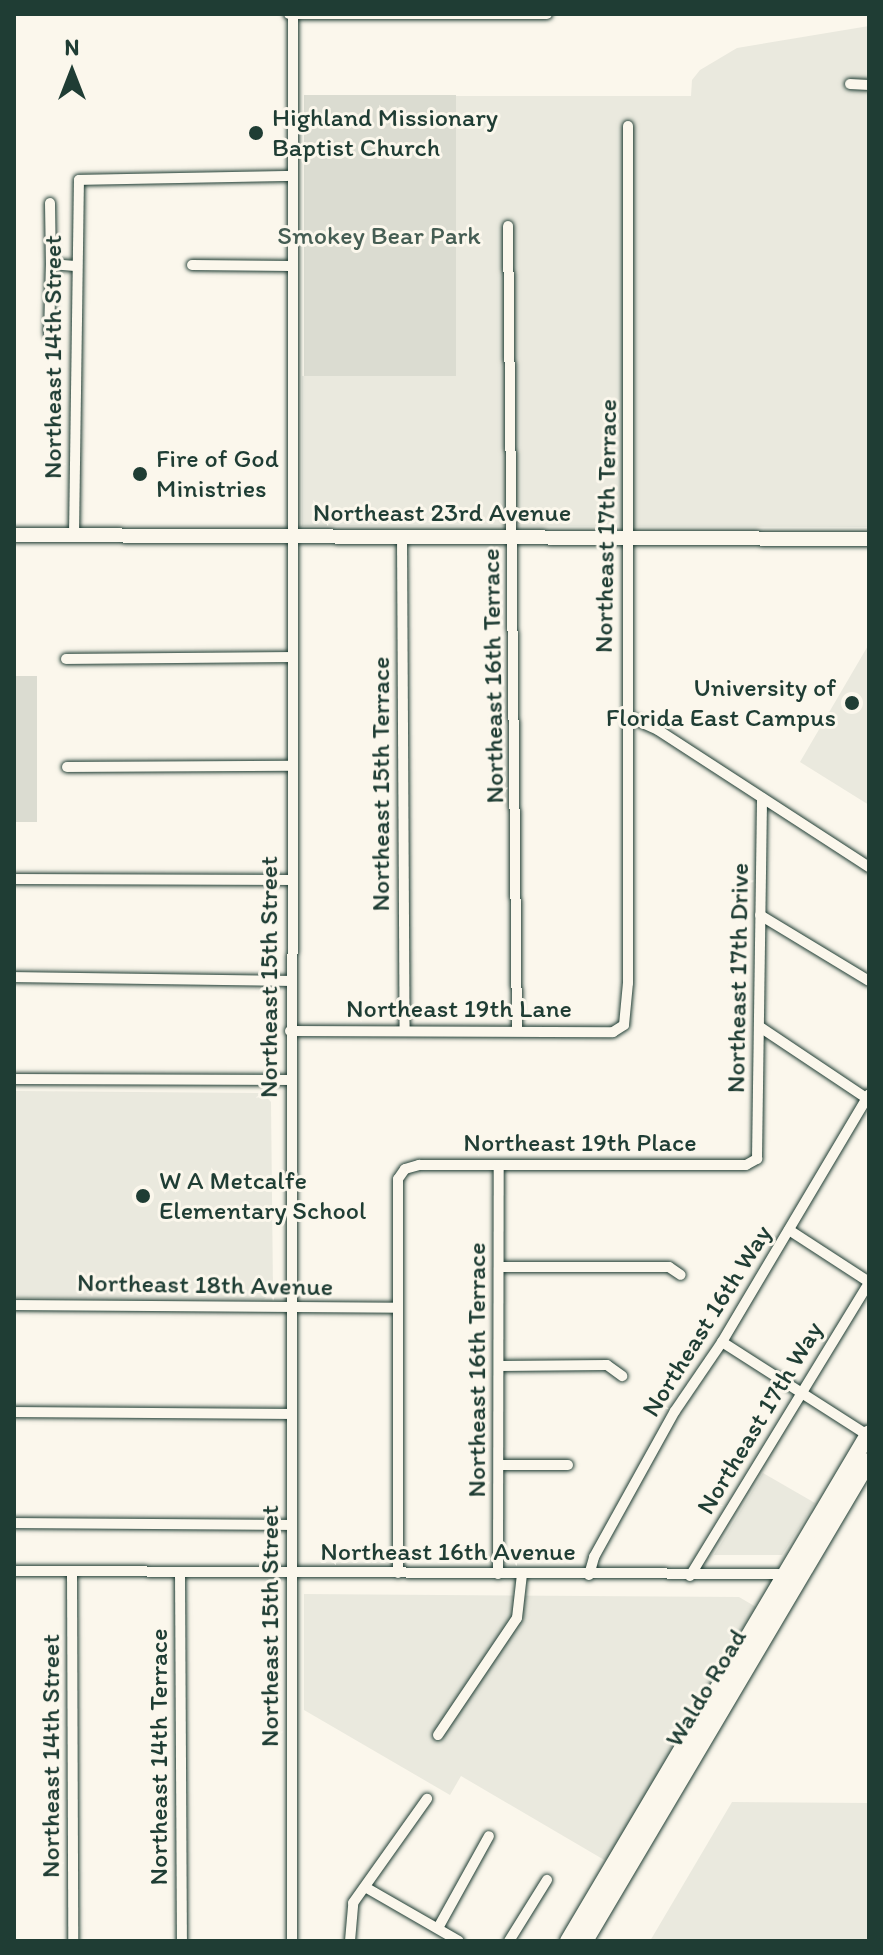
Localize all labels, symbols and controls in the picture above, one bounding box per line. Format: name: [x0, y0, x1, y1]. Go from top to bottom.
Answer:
north arrow: [32, 32, 112, 112]
text: N: [65, 34, 79, 61]
place label: Highland Missionary Baptist Church: [272, 102, 499, 164]
marker: Highland Missionary Baptist Church: [247, 124, 265, 142]
park label: Smokey Bear Park: [278, 220, 480, 252]
street label: Northeast 14th Street: [37, 235, 69, 479]
street label: Northeast 17th Terrace: [588, 399, 624, 653]
place label: Fire of God Ministries: [156, 443, 279, 504]
marker: Fire of God Ministries: [131, 465, 149, 483]
street label: Northeast 23rd Avenue: [314, 497, 570, 529]
street label: Northeast 16th Terrace: [475, 548, 511, 804]
street label: Northeast 15th Terrace: [365, 657, 397, 911]
place label: University of Florida East Campus: [606, 672, 836, 734]
marker: University of Florida East Campus: [843, 694, 861, 712]
street label: Northeast 15th Street: [253, 856, 285, 1098]
street label: Northeast 17th Drive: [720, 863, 756, 1093]
street label: Northeast 19th Lane: [346, 993, 572, 1025]
street label: Northeast 19th Place: [464, 1127, 696, 1159]
place label: W A Metcalfe Elementary School: [159, 1165, 366, 1226]
marker: W A Metcalfe Elementary School: [134, 1187, 152, 1205]
street label: Northeast 16th Way: [636, 1220, 778, 1422]
street label: Northeast 16th Terrace: [461, 1243, 493, 1497]
street label: Northeast 18th Avenue: [78, 1267, 332, 1303]
street label: Northeast 17th Way: [690, 1316, 830, 1520]
street label: Northeast 15th Street: [254, 1505, 286, 1747]
street label: Northeast 16th Avenue: [321, 1536, 575, 1568]
street label: Waldo Road: [659, 1624, 753, 1752]
street label: Northeast 14th Terrace: [143, 1629, 175, 1885]
street label: Northeast 14th Street: [35, 1634, 67, 1878]

